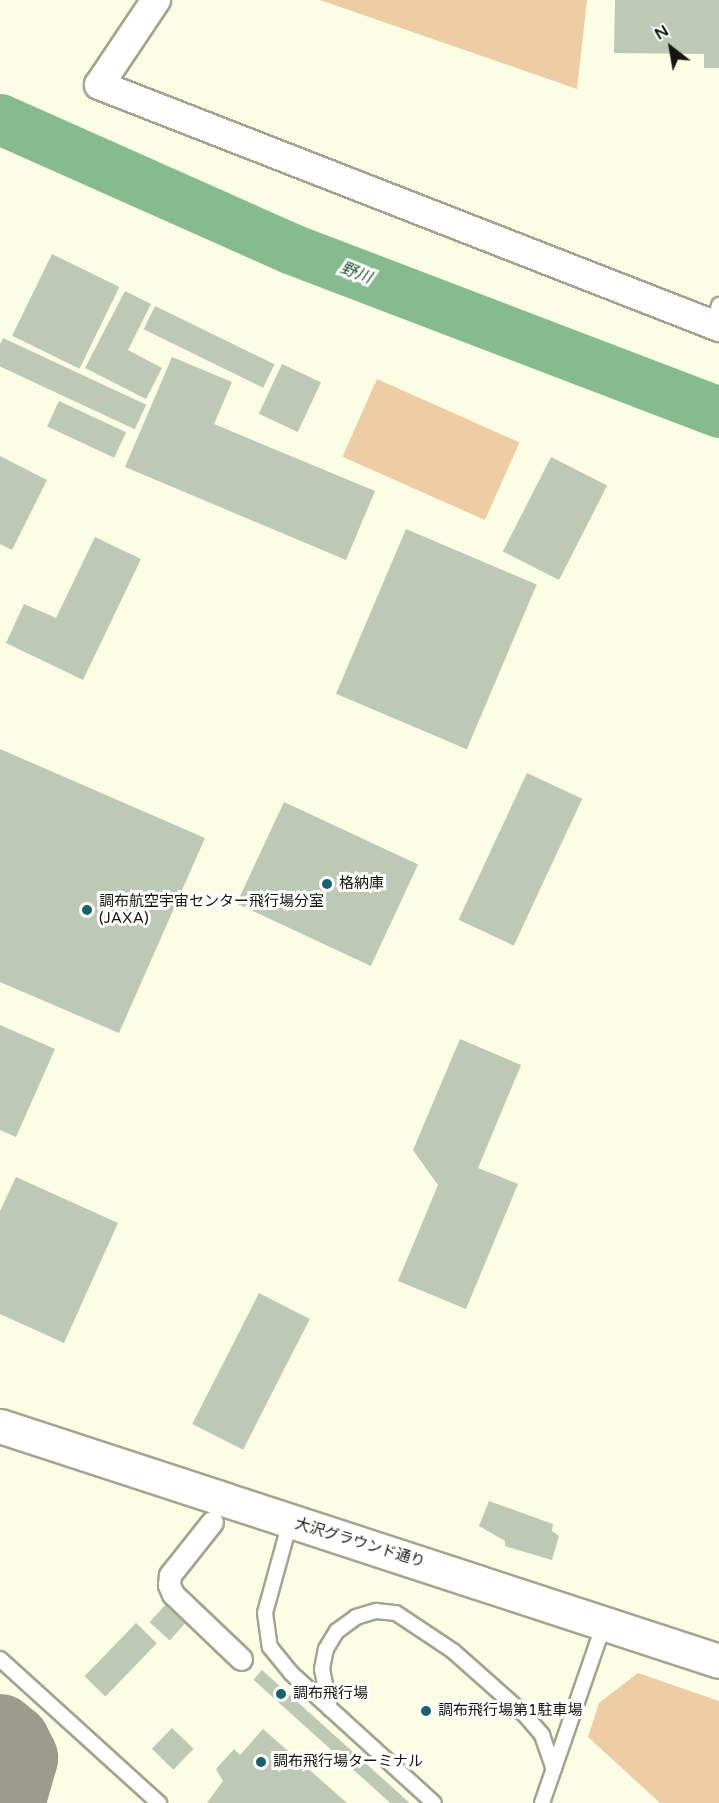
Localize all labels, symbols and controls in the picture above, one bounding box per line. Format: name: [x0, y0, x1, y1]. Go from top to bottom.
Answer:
north arrow: [641, 18, 701, 78]
text: N: [651, 21, 672, 44]
water label: 野川: [338, 258, 374, 288]
place label: 格納庫: [339, 875, 384, 893]
marker: 格納庫: [320, 877, 334, 891]
place label: 調布航空宇宙センター飛行場分室 (JAXA): [99, 892, 324, 927]
marker: 調布航空宇宙センター飛行場分室 (JAXA): [80, 903, 94, 917]
street label: 大沢グラウンド通り: [293, 1515, 427, 1571]
place label: 調布飛行場: [293, 1685, 368, 1703]
marker: 調布飛行場: [274, 1687, 288, 1701]
place label: 調布飛行場第1駐車場: [438, 1702, 582, 1720]
marker: 調布飛行場第1駐車場: [419, 1704, 433, 1718]
place label: 調布飛行場ターミナル: [273, 1753, 423, 1771]
marker: 調布飛行場ターミナル: [254, 1755, 268, 1769]

